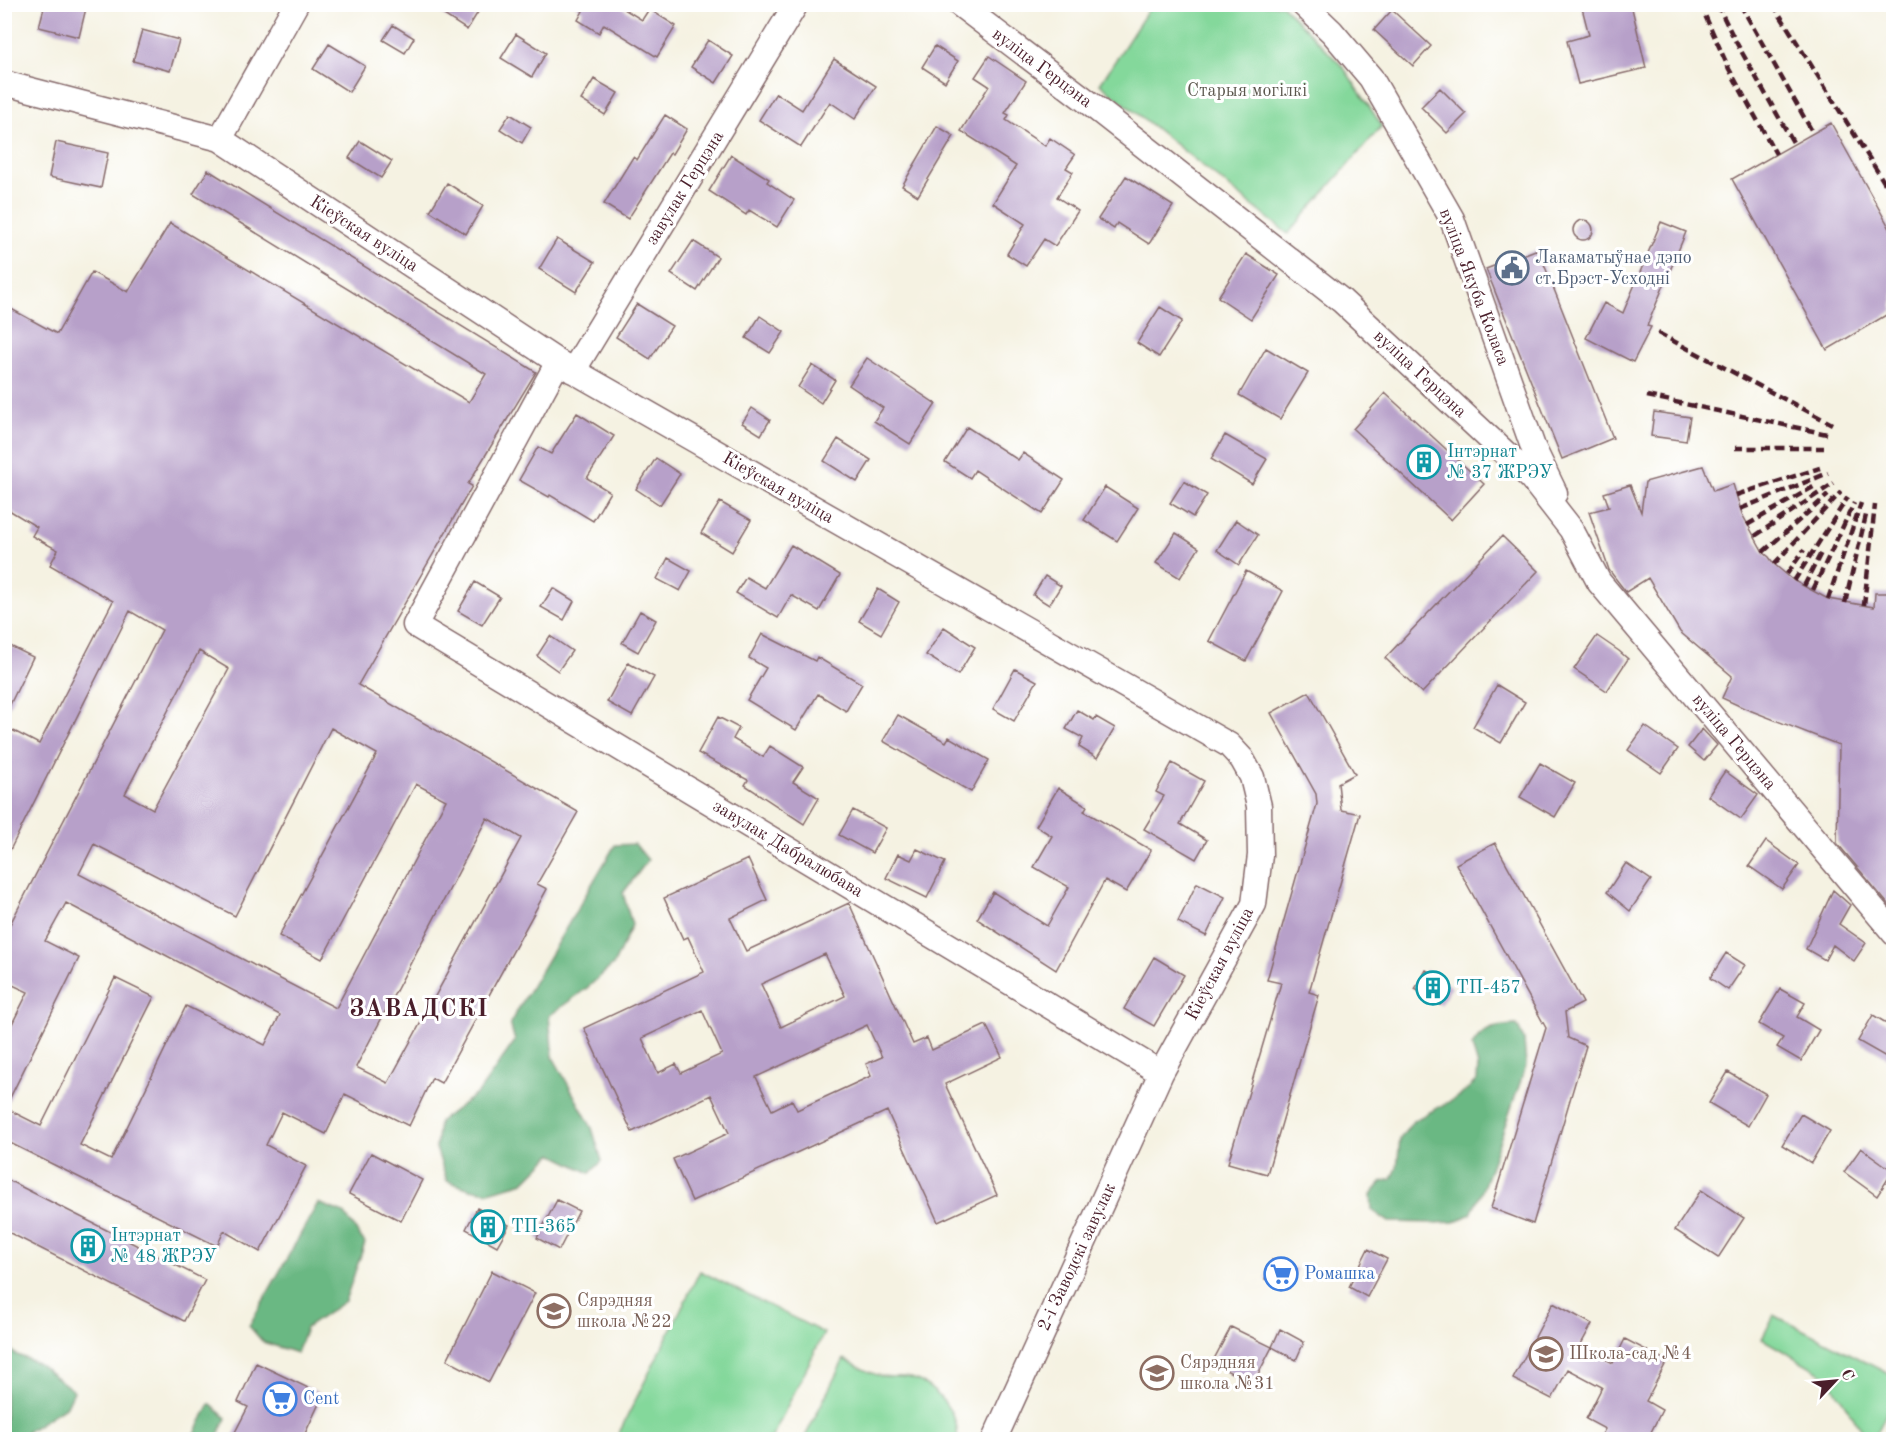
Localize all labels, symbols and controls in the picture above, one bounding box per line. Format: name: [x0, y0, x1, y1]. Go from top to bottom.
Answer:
street label: вуліца Герцэна: [989, 25, 1095, 111]
park label: Старыя могілкі: [1187, 82, 1307, 100]
street label: завулак Герцэна: [643, 128, 727, 248]
street label: Кіеўская вуліца: [307, 192, 421, 276]
street label: вуліца Якуба Коласа: [1436, 206, 1512, 368]
place label: Лакаматыўнае дэпо ст.Брэст-Усходні: [1535, 249, 1692, 288]
public building icon: Лакаматыўнае дэпо ст.Брэст-Усходні: [1494, 250, 1530, 286]
street label: вуліца Герцэна: [1370, 327, 1470, 421]
place label: Інтэрнат № 37 ЖРЭУ: [1447, 443, 1553, 482]
building icon: Інтэрнат № 37 ЖРЭУ: [1406, 444, 1442, 480]
street label: Кіеўская вуліца: [719, 449, 837, 527]
street label: вуліца Герцэна: [1689, 690, 1779, 794]
street label: завулак Дабралюбава: [710, 797, 866, 901]
street label: Кіеўская вуліца: [1183, 905, 1257, 1023]
building icon: ТП-457: [1415, 970, 1451, 1006]
place label: ТП-457: [1456, 979, 1521, 997]
district label: ЗАВАДСКІ: [349, 998, 489, 1022]
street label: 2-і Заводскі завулак: [1035, 1180, 1119, 1334]
building icon: ТП-365: [470, 1209, 506, 1245]
place label: ТП-365: [511, 1218, 576, 1236]
place label: Інтэрнат № 48 ЖРЭУ: [111, 1227, 217, 1266]
building icon: Інтэрнат № 48 ЖРЭУ: [70, 1228, 106, 1264]
supermarket icon: Ромашка: [1263, 1256, 1299, 1292]
place label: Ромашка: [1304, 1265, 1375, 1283]
place label: Сярэдняя школа №22: [577, 1292, 672, 1331]
school or university icon: Сярэдняя школа №22: [536, 1293, 572, 1329]
school or university icon: Школа-сад №4: [1528, 1336, 1564, 1372]
place label: Школа-сад №4: [1569, 1345, 1692, 1363]
north arrow: [1805, 1351, 1865, 1411]
place label: Сярэдняя школа №31: [1180, 1354, 1275, 1393]
school or university icon: Сярэдняя школа №31: [1139, 1355, 1175, 1391]
text: С: [1837, 1367, 1856, 1384]
supermarket icon: Cent: [262, 1381, 298, 1417]
place label: Cent: [303, 1390, 339, 1408]

